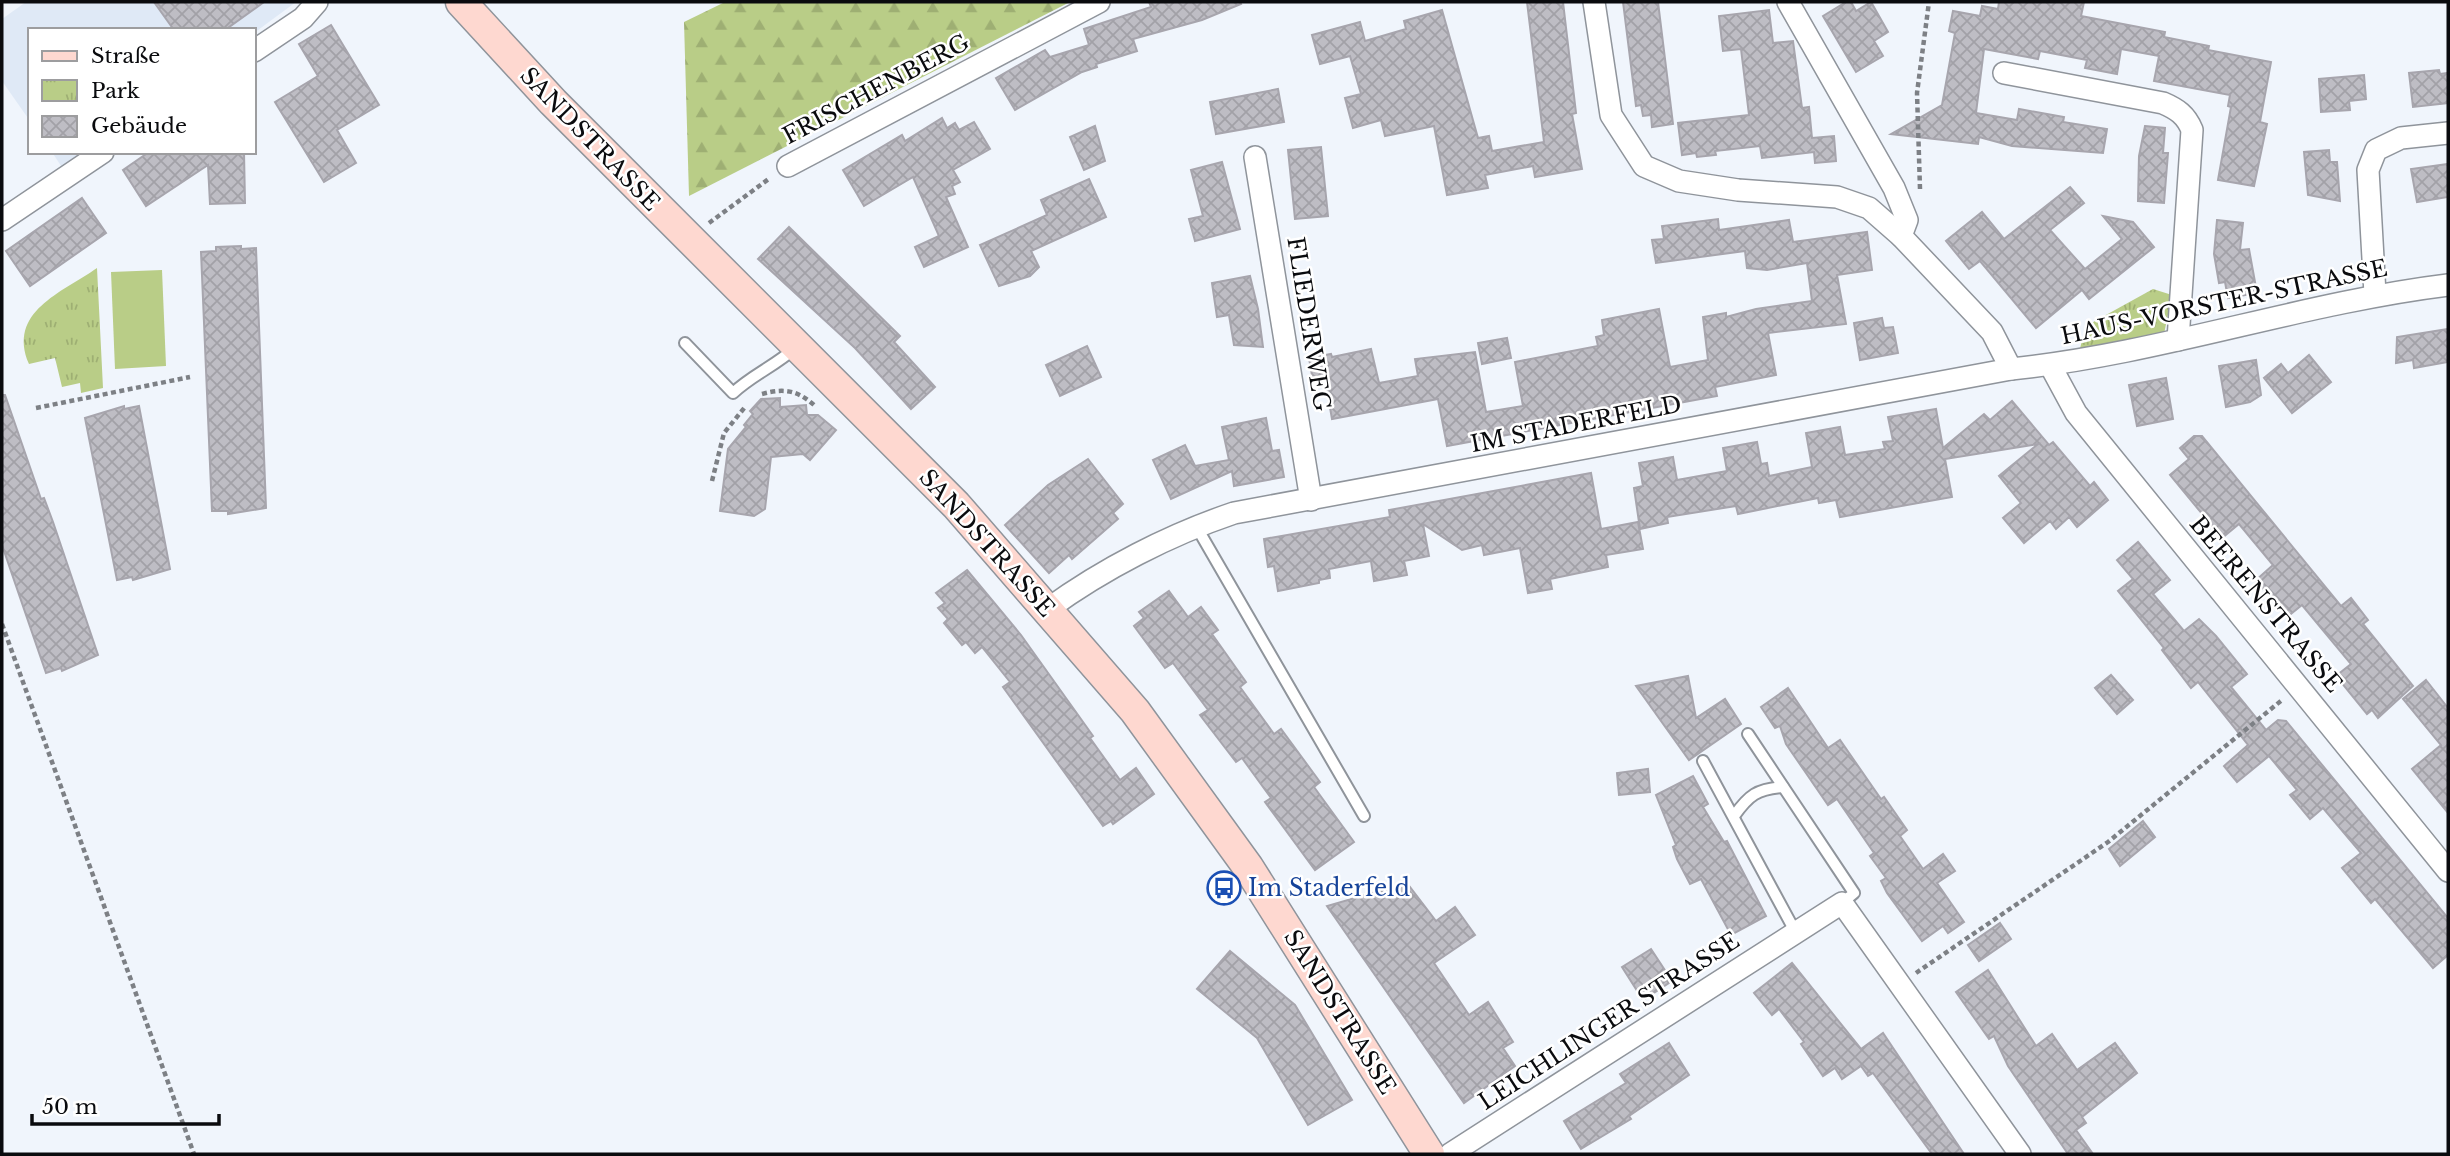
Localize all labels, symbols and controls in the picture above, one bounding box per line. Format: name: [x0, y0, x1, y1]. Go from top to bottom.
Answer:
legend: [28, 28, 256, 154]
street label: FRISCHENBERG: [778, 28, 974, 150]
text: Straße: [91, 43, 160, 69]
street label: SANDSTRASSE: [514, 61, 666, 217]
text: Park: [91, 78, 140, 104]
text: Gebäude: [91, 113, 187, 139]
street label: FLIEDERWEG: [1281, 235, 1337, 413]
street label: HAUS-VORSTER-STRASSE: [2058, 254, 2390, 350]
street label: IM STADERFELD: [1468, 390, 1684, 458]
street label: SANDSTRASSE: [913, 464, 1061, 622]
street label: BEERENSTRASSE: [2184, 510, 2348, 698]
bus stop icon: Im Staderfeld: [1205, 869, 1243, 907]
place label: Im Staderfeld: [1248, 874, 1410, 902]
street label: SANDSTRASSE: [1278, 925, 1402, 1099]
street label: LEICHLINGER STRASSE: [1473, 926, 1745, 1116]
scale bar: [32, 1082, 219, 1126]
text: 50 m: [42, 1094, 98, 1120]

